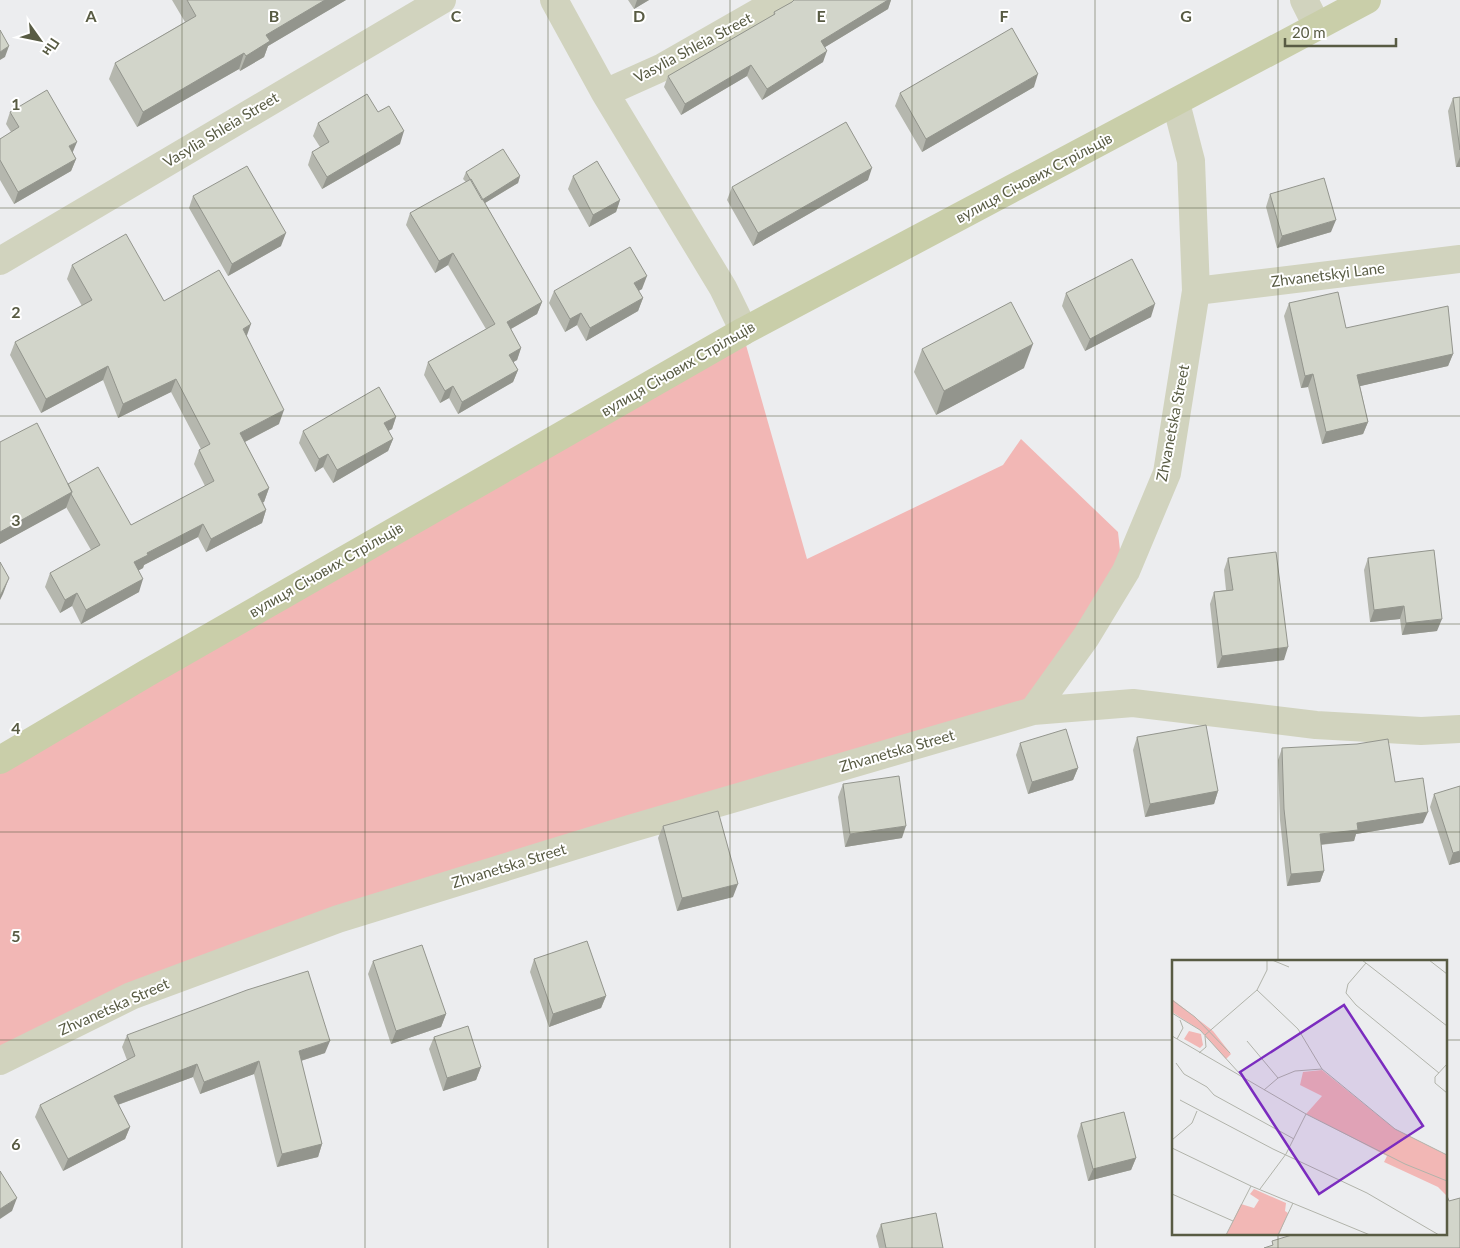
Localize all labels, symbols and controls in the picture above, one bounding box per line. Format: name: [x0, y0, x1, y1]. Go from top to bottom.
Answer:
text: A: [84, 6, 97, 25]
text: B: [269, 6, 279, 25]
text: C: [451, 6, 462, 25]
text: D: [633, 6, 645, 25]
text: E: [816, 6, 826, 25]
text: F: [999, 6, 1009, 25]
text: G: [1180, 6, 1192, 25]
street label: Vasylia Shleia Street: [630, 8, 755, 86]
north arrow: [15, 15, 65, 65]
scale bar: [1285, 15, 1396, 47]
text: 20 m: [1292, 23, 1326, 41]
text: Пн: [39, 35, 63, 60]
street label: Vasylia Shleia Street: [160, 87, 282, 171]
text: 1: [11, 94, 21, 113]
street label: вулиця Січових Стрільців: [952, 128, 1115, 226]
street label: Zhvanetskyi Lane: [1270, 258, 1386, 290]
text: 2: [11, 302, 21, 321]
street label: вулиця Січових Стрільців: [597, 317, 758, 420]
street label: Zhvanetska Street: [1152, 362, 1192, 483]
text: 3: [11, 510, 21, 529]
street label: вулиця Січових Стрільців: [245, 518, 406, 621]
text: 4: [11, 718, 21, 737]
street label: Zhvanetska Street: [837, 725, 957, 775]
street label: Zhvanetska Street: [449, 839, 569, 891]
text: 5: [11, 926, 21, 945]
inset map: [1172, 960, 1448, 1236]
street label: Zhvanetska Street: [56, 973, 172, 1038]
text: 6: [11, 1134, 21, 1153]

